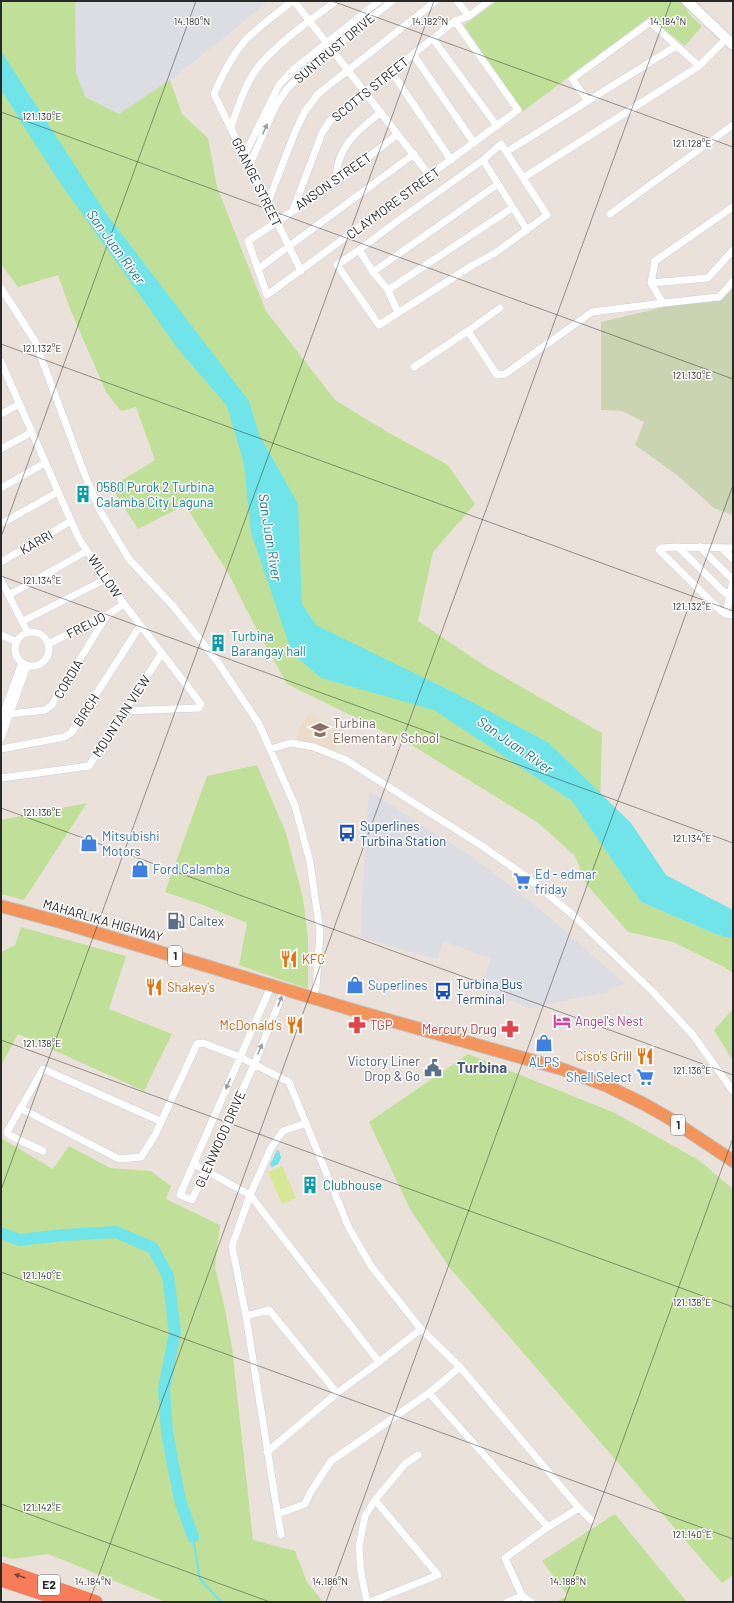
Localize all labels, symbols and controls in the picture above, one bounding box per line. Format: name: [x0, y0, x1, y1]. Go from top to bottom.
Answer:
street label: SUNTRUST DRIVE: [290, 9, 378, 86]
text: 14.180°N: [174, 15, 210, 27]
text: 14.182°N: [412, 15, 448, 27]
text: 14.184°N: [650, 15, 686, 27]
street label: SCOTTS STREET: [328, 53, 412, 125]
text: 121.130°E: [22, 110, 62, 122]
one-way arrow: [263, 122, 269, 134]
street label: GRANGE STREET: [228, 135, 286, 229]
text: 121.128°E: [673, 137, 711, 149]
street label: ANSON STREET: [292, 149, 374, 213]
street label: CLAYMORE STREET: [343, 164, 443, 242]
water label: San Juan River: [84, 206, 150, 288]
text: 121.132°E: [23, 342, 61, 354]
text: 121.130°E: [672, 369, 712, 381]
place label: 0560 Purok 2 Turbina Calamba City Laguna: [96, 479, 214, 510]
building icon: 0560 Purok 2 Turbina Calamba City Laguna: [73, 484, 93, 504]
water label: San Juan River: [255, 492, 286, 583]
street label: KARRI: [17, 526, 55, 558]
street label: WILLOW: [85, 551, 126, 601]
text: 121.134°E: [22, 574, 62, 586]
text: 121.132°E: [673, 600, 711, 612]
street label: FREIJO: [64, 608, 108, 642]
place label: Turbina Barangay hall: [231, 628, 306, 659]
building icon: Turbina Barangay hall: [208, 633, 228, 653]
street label: CORDIA: [50, 656, 86, 702]
street label: MOUNTAIN VIEW: [89, 672, 154, 760]
street label: BIRCH: [70, 691, 102, 729]
water label: San Juan River: [474, 712, 557, 777]
place label: Turbina Elementary School: [333, 715, 439, 746]
school or university icon: Turbina Elementary School: [310, 720, 330, 740]
text: 121.136°E: [23, 806, 61, 818]
place label: Superlines Turbina Station: [360, 818, 446, 849]
bus stop icon: Superlines Turbina Station: [337, 823, 357, 843]
place label: Mitsubishi Motors: [102, 828, 160, 859]
text: 121.134°E: [672, 832, 712, 844]
shop icon: Mitsubishi Motors: [79, 833, 99, 853]
shop icon: Ford Calamba: [130, 859, 150, 879]
place label: Ford Calamba: [153, 861, 230, 877]
place label: Ed - edmar friday: [535, 866, 597, 897]
supermarket icon: Ed - edmar friday: [512, 871, 532, 891]
street label: MAHARLIKA HIGHWAY: [41, 895, 165, 945]
fuel station icon: Caltex: [166, 911, 186, 931]
place label: Caltex: [189, 913, 224, 929]
road number: 1: [168, 946, 182, 966]
restaurant icon: KFC: [279, 949, 299, 969]
place label: KFC: [302, 951, 325, 967]
shop icon: Superlines: [345, 975, 365, 995]
place label: Turbina Bus Terminal: [456, 976, 522, 1007]
restaurant icon: Shakey's: [144, 977, 164, 997]
place label: Superlines: [368, 977, 428, 993]
place label: Shakey's: [167, 979, 215, 995]
bus stop icon: Turbina Bus Terminal: [433, 981, 453, 1001]
one-way arrow: [277, 995, 283, 1007]
hotel icon: Angel's Nest: [552, 1011, 572, 1031]
place label: Angel's Nest: [575, 1013, 644, 1029]
restaurant icon: McDonald's: [285, 1015, 305, 1035]
pharmacy icon: TGP: [347, 1015, 367, 1035]
place label: McDonald's: [219, 1017, 282, 1033]
place label: TGP: [370, 1017, 393, 1033]
pharmacy icon: Mercury Drug: [500, 1019, 520, 1039]
place label: Mercury Drug: [422, 1021, 497, 1037]
shop icon: ALPS: [534, 1033, 554, 1053]
text: 121.138°E: [23, 1037, 61, 1049]
one-way arrow: [257, 1044, 263, 1055]
restaurant icon: Ciso's Grill: [635, 1046, 655, 1066]
place label: Ciso's Grill: [575, 1048, 632, 1064]
place label: Victory Liner Drop & Go: [348, 1053, 420, 1084]
place label: ALPS: [529, 1054, 559, 1070]
public building icon: Victory Liner Drop & Go: [423, 1058, 443, 1078]
district label: Turbina: [457, 1058, 507, 1076]
text: 121.136°E: [673, 1064, 711, 1076]
supermarket icon: Shell Select: [635, 1067, 655, 1087]
place label: Shell Select: [566, 1069, 632, 1085]
one-way arrow: [225, 1078, 231, 1090]
street label: GLENWOOD DRIVE: [191, 1088, 249, 1190]
road number: 1: [671, 1115, 685, 1135]
building icon: Clubhouse: [300, 1175, 320, 1195]
place label: Clubhouse: [323, 1177, 382, 1193]
text: 121.140°E: [22, 1269, 62, 1281]
text: 121.138°E: [673, 1296, 711, 1308]
text: 121.142°E: [22, 1501, 62, 1513]
text: 121.140°E: [672, 1528, 712, 1540]
one-way arrow: [13, 1572, 25, 1578]
road number: E2: [38, 1575, 60, 1595]
text: 14.184°N: [75, 1575, 111, 1587]
text: 14.186°N: [312, 1575, 348, 1587]
text: 14.188°N: [550, 1575, 586, 1587]

